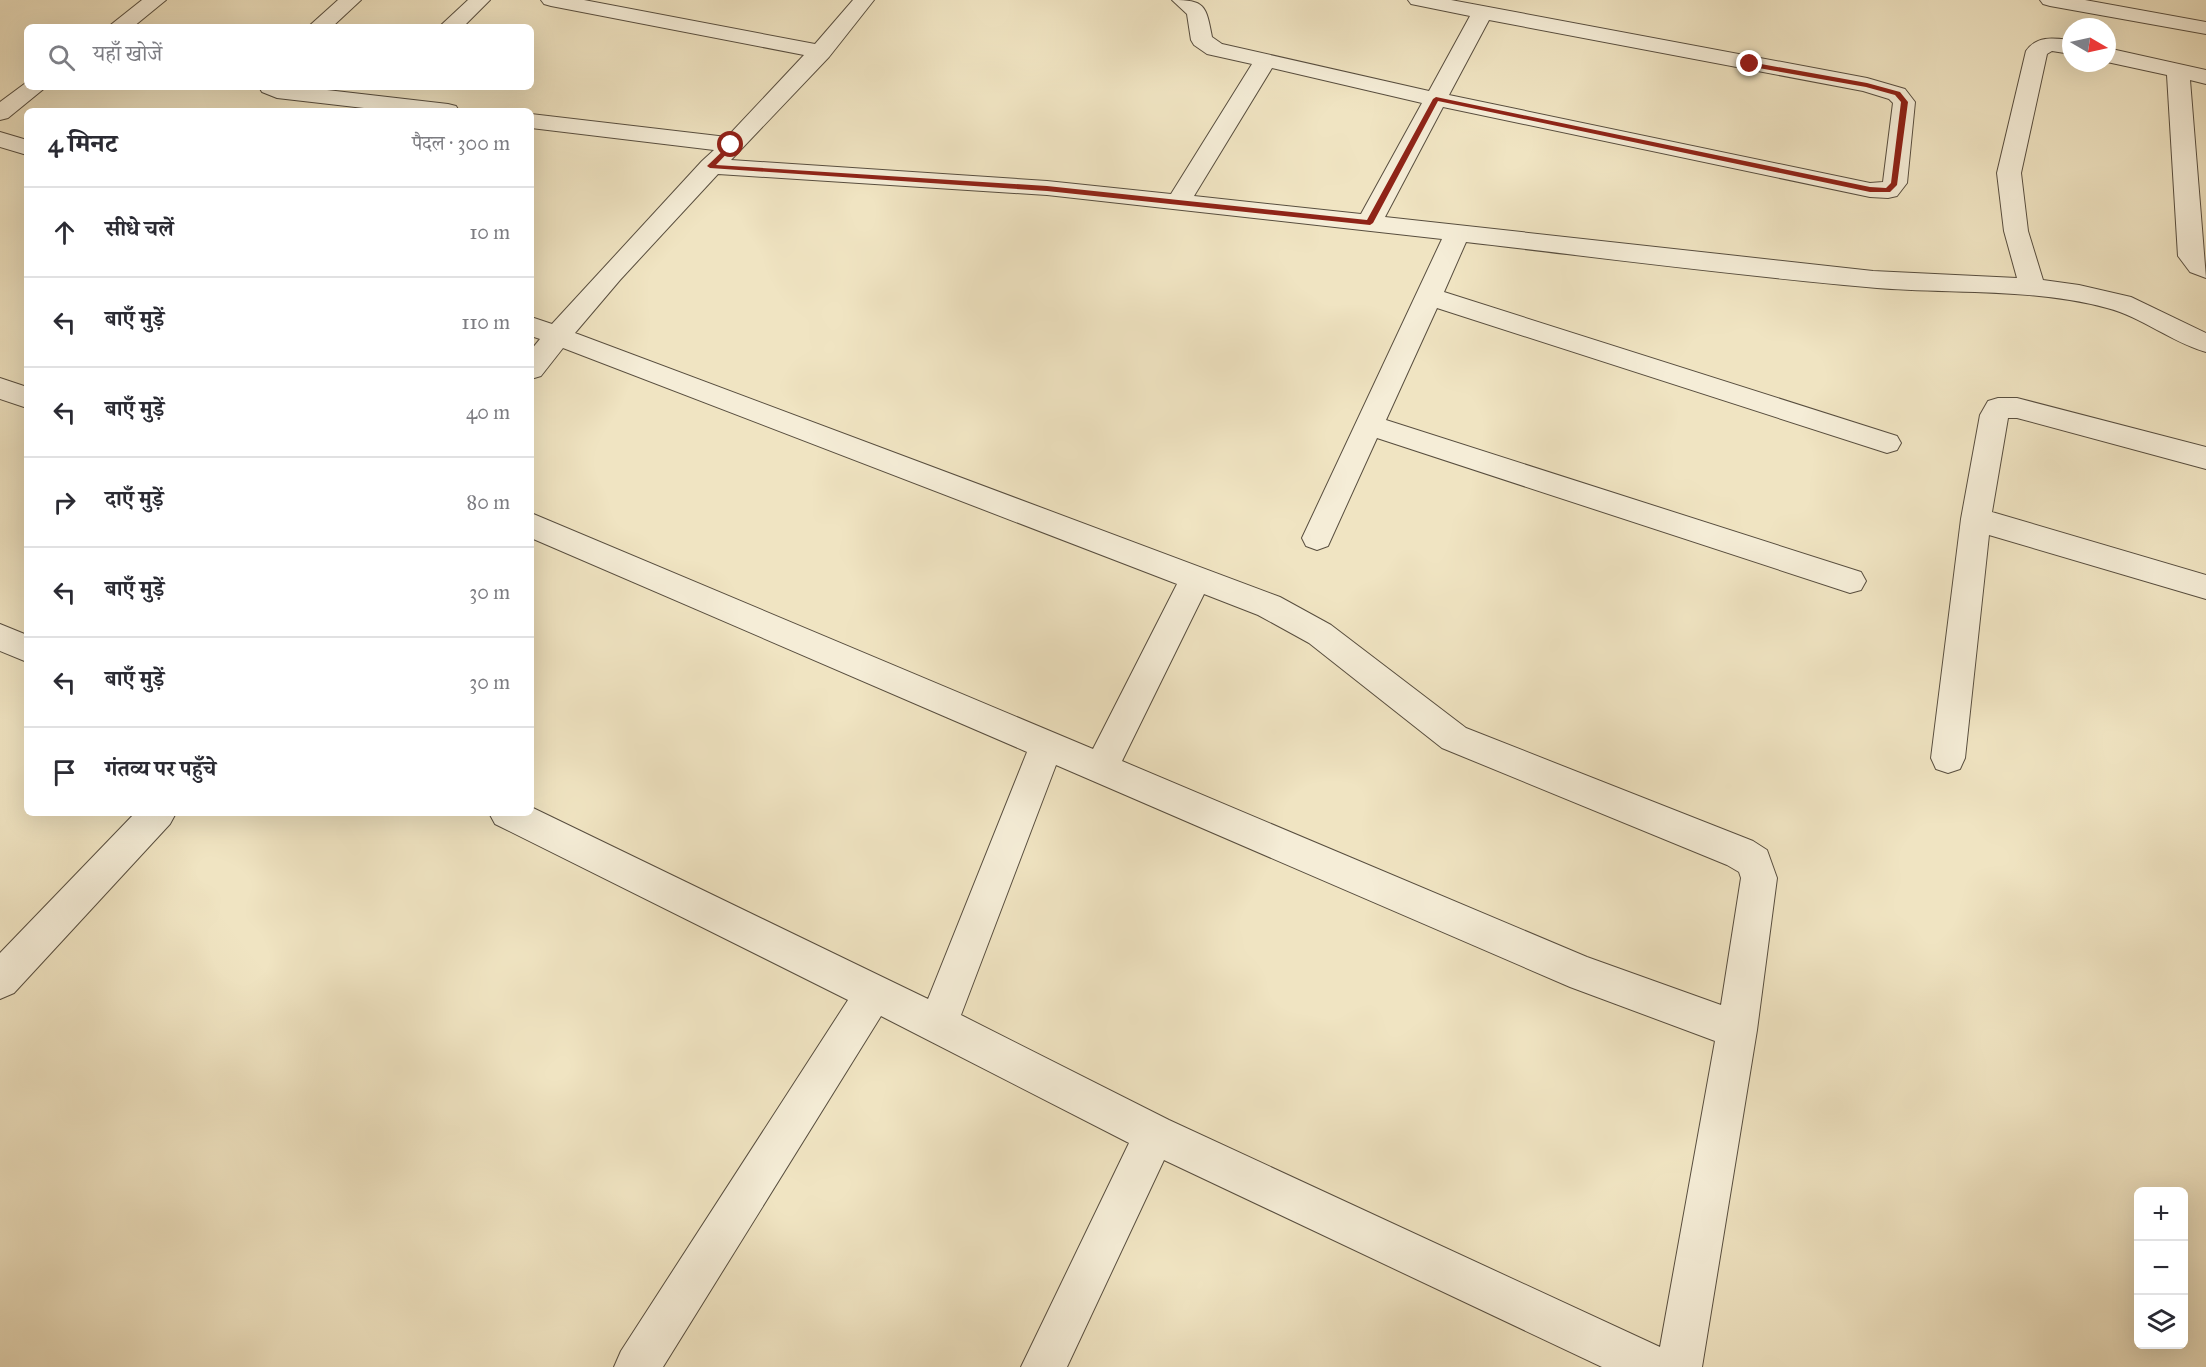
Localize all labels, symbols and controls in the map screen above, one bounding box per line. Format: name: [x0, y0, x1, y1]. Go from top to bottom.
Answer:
north arrow: [2062, 18, 2116, 72]
search box: [24, 24, 534, 90]
text: यहाँ खोजें: [93, 40, 162, 67]
icon: search: [45, 41, 78, 74]
route end: [1736, 50, 1762, 76]
text: 4 मिनट: [48, 127, 117, 159]
text: पैदल · 300 m: [412, 131, 510, 155]
route start: [717, 131, 743, 157]
text: सीधे चलें: [105, 215, 174, 242]
icon: ahead: [48, 216, 81, 249]
text: 10 m: [469, 220, 510, 244]
text: बाएँ मुड़ें: [105, 305, 164, 332]
icon: left: [48, 306, 81, 339]
text: 110 m: [462, 310, 510, 334]
text: बाएँ मुड़ें: [105, 395, 164, 422]
icon: left: [48, 396, 81, 429]
text: 40 m: [466, 400, 510, 424]
text: दाएँ मुड़ें: [105, 485, 164, 512]
icon: right: [48, 486, 81, 519]
text: 80 m: [467, 490, 510, 514]
text: बाएँ मुड़ें: [105, 575, 164, 602]
icon: left: [48, 576, 81, 609]
text: 30 m: [469, 580, 510, 604]
text: बाएँ मुड़ें: [105, 665, 164, 692]
icon: left: [48, 666, 81, 699]
text: 30 m: [469, 670, 510, 694]
text: गंतव्य पर पहुँचे: [105, 755, 216, 782]
icon: arrive: [48, 756, 81, 789]
map controls: [2134, 1187, 2188, 1349]
button: +: [2134, 1187, 2188, 1241]
button: −: [2134, 1241, 2188, 1295]
button: layers: [2134, 1295, 2188, 1349]

